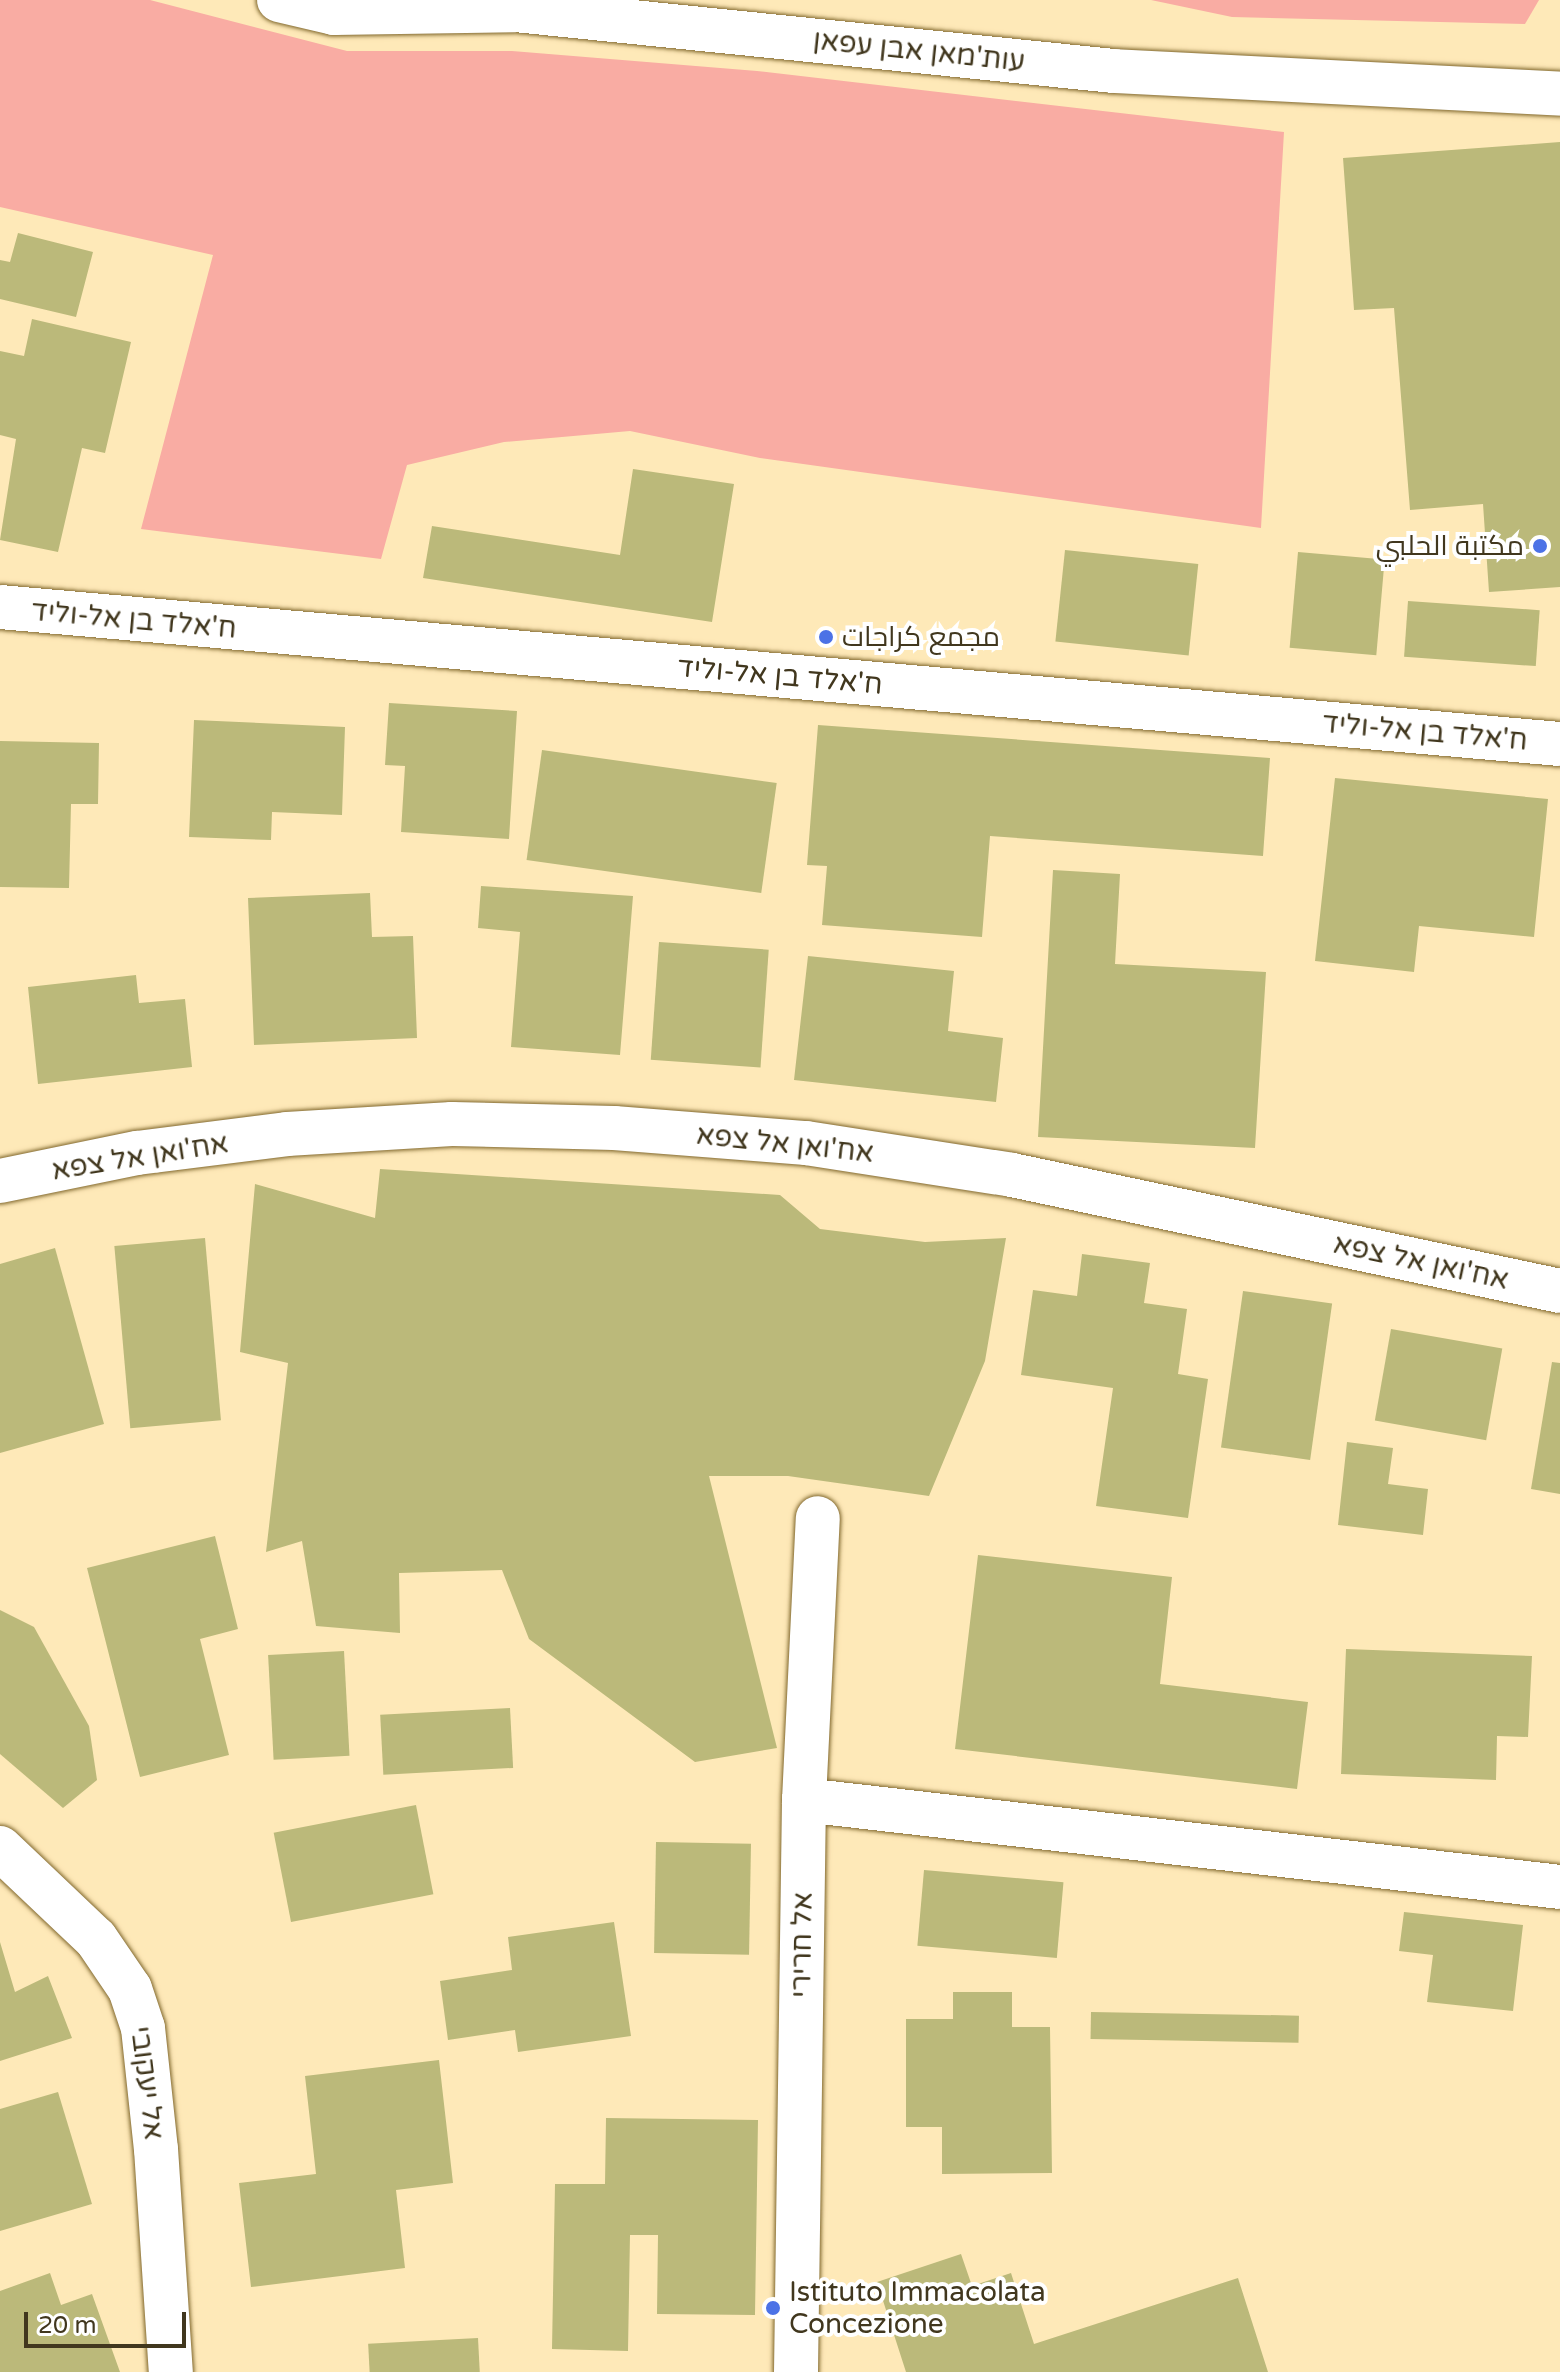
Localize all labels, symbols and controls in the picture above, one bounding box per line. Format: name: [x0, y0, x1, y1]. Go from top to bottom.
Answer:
street label: עות'מאן אבן עפאן: [811, 23, 1027, 79]
place label: مكتبة الحلبي: [1376, 529, 1524, 563]
marker: مكتبة الحلبي: [1531, 537, 1549, 555]
street label: ח'אלד בן אל-וליד: [30, 594, 238, 646]
place label: مجمع كراجات: [842, 620, 1000, 654]
marker: مجمع كراجات: [817, 628, 835, 646]
street label: ח'אלד בן אל-וליד: [676, 650, 884, 702]
street label: ח'אלד בן אל-וליד: [1321, 706, 1529, 758]
street label: אח'ואן אל צפא: [694, 1118, 876, 1170]
street label: אח'ואן אל צפא: [49, 1126, 231, 1188]
street label: אח'ואן אל צפא: [1330, 1227, 1512, 1297]
street label: אל חרירי: [784, 1892, 820, 1998]
street label: אל יעקובי: [123, 2024, 171, 2142]
place label: Istituto Immacolata Concezione: [789, 2275, 1046, 2341]
scale bar: [28, 2296, 190, 2346]
marker: Istituto Immacolata Concezione: [764, 2299, 782, 2317]
text: 20 m: [38, 2311, 96, 2340]

